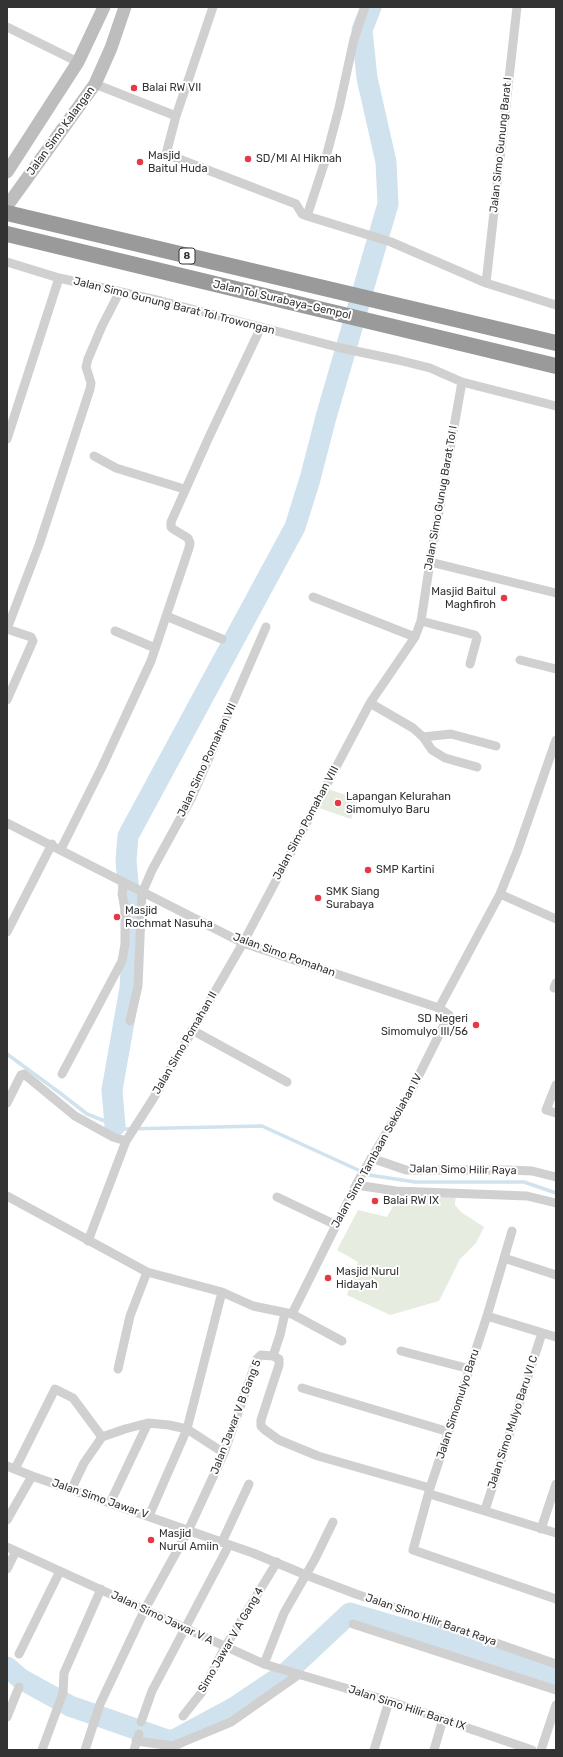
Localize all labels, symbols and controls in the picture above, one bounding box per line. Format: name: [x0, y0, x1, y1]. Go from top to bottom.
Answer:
street label: Jalan Simo Gunung Barat I: [487, 77, 515, 213]
place label: Balai RW VII: [142, 81, 201, 95]
marker: Balai RW VII: [129, 83, 139, 93]
street label: Jalan Simo Kalangan: [24, 84, 98, 178]
place label: Masjid Baitul Huda: [148, 149, 207, 175]
place label: SD/MI Al Hikmah: [256, 152, 342, 166]
marker: SD/MI Al Hikmah: [243, 154, 253, 164]
marker: Masjid Baitul Huda: [135, 157, 145, 167]
road number: 8: [179, 248, 195, 264]
street label: Jalan Simo Gunung Barat Tol Trowongan: [72, 275, 276, 337]
street label: Jalan Tol Surabaya–Gempol: [212, 278, 352, 322]
street label: Jalan Simo Gunug Barat Tol I: [422, 425, 460, 571]
place label: Masjid Baitul Maghfiroh: [431, 585, 496, 611]
marker: Masjid Baitul Maghfiroh: [499, 593, 509, 603]
street label: Jalan Simo Pomahan VII: [175, 701, 239, 819]
street label: Jalan Simo Pomahan VIII: [270, 764, 342, 882]
place label: Lapangan Kelurahan Simomulyo Baru: [346, 790, 451, 816]
marker: Lapangan Kelurahan Simomulyo Baru: [333, 798, 343, 808]
place label: SMP Kartini: [376, 863, 434, 877]
marker: SMP Kartini: [363, 865, 373, 875]
place label: SMK Siang Surabaya: [326, 885, 380, 911]
marker: SMK Siang Surabaya: [313, 893, 323, 903]
place label: Masjid Rochmat Nasuha: [125, 904, 213, 930]
marker: Masjid Rochmat Nasuha: [112, 912, 122, 922]
street label: Jalan Simo Pomahan: [231, 930, 337, 980]
street label: Jalan Simo Pomahan II: [150, 989, 220, 1097]
place label: SD Negeri Simomulyo III/56: [381, 1012, 468, 1038]
marker: SD Negeri Simomulyo III/56: [471, 1020, 481, 1030]
street label: Jalan Simo Tambaan Sekolahan IV: [329, 1072, 425, 1230]
street label: Jalan Simo Hilir Raya: [409, 1162, 517, 1178]
place label: Balai RW IX: [383, 1194, 439, 1208]
marker: Balai RW IX: [370, 1196, 380, 1206]
place label: Masjid Nurul Hidayah: [336, 1265, 399, 1291]
marker: Masjid Nurul Hidayah: [323, 1273, 333, 1283]
street label: Jalan Simomulyo Baru: [434, 1347, 482, 1461]
street label: Jalan Simo Mulyo Baru VI C: [485, 1354, 541, 1490]
street label: Jalan Jawar V B Gang 5: [208, 1358, 264, 1476]
street label: Jalan Simo Jawar V: [50, 1476, 150, 1522]
place label: Masjid Nurul Amiin: [159, 1527, 219, 1553]
marker: Masjid Nurul Amiin: [146, 1535, 156, 1545]
street label: Simo Jawar V A Gang 4: [195, 1585, 267, 1695]
street label: Jalan Simo Jawar V A: [109, 1589, 215, 1647]
street label: Jalan Simo Hilir Barat Raya: [364, 1591, 498, 1649]
street label: Jalan Simo Hilir Barat IX: [347, 1683, 467, 1733]

